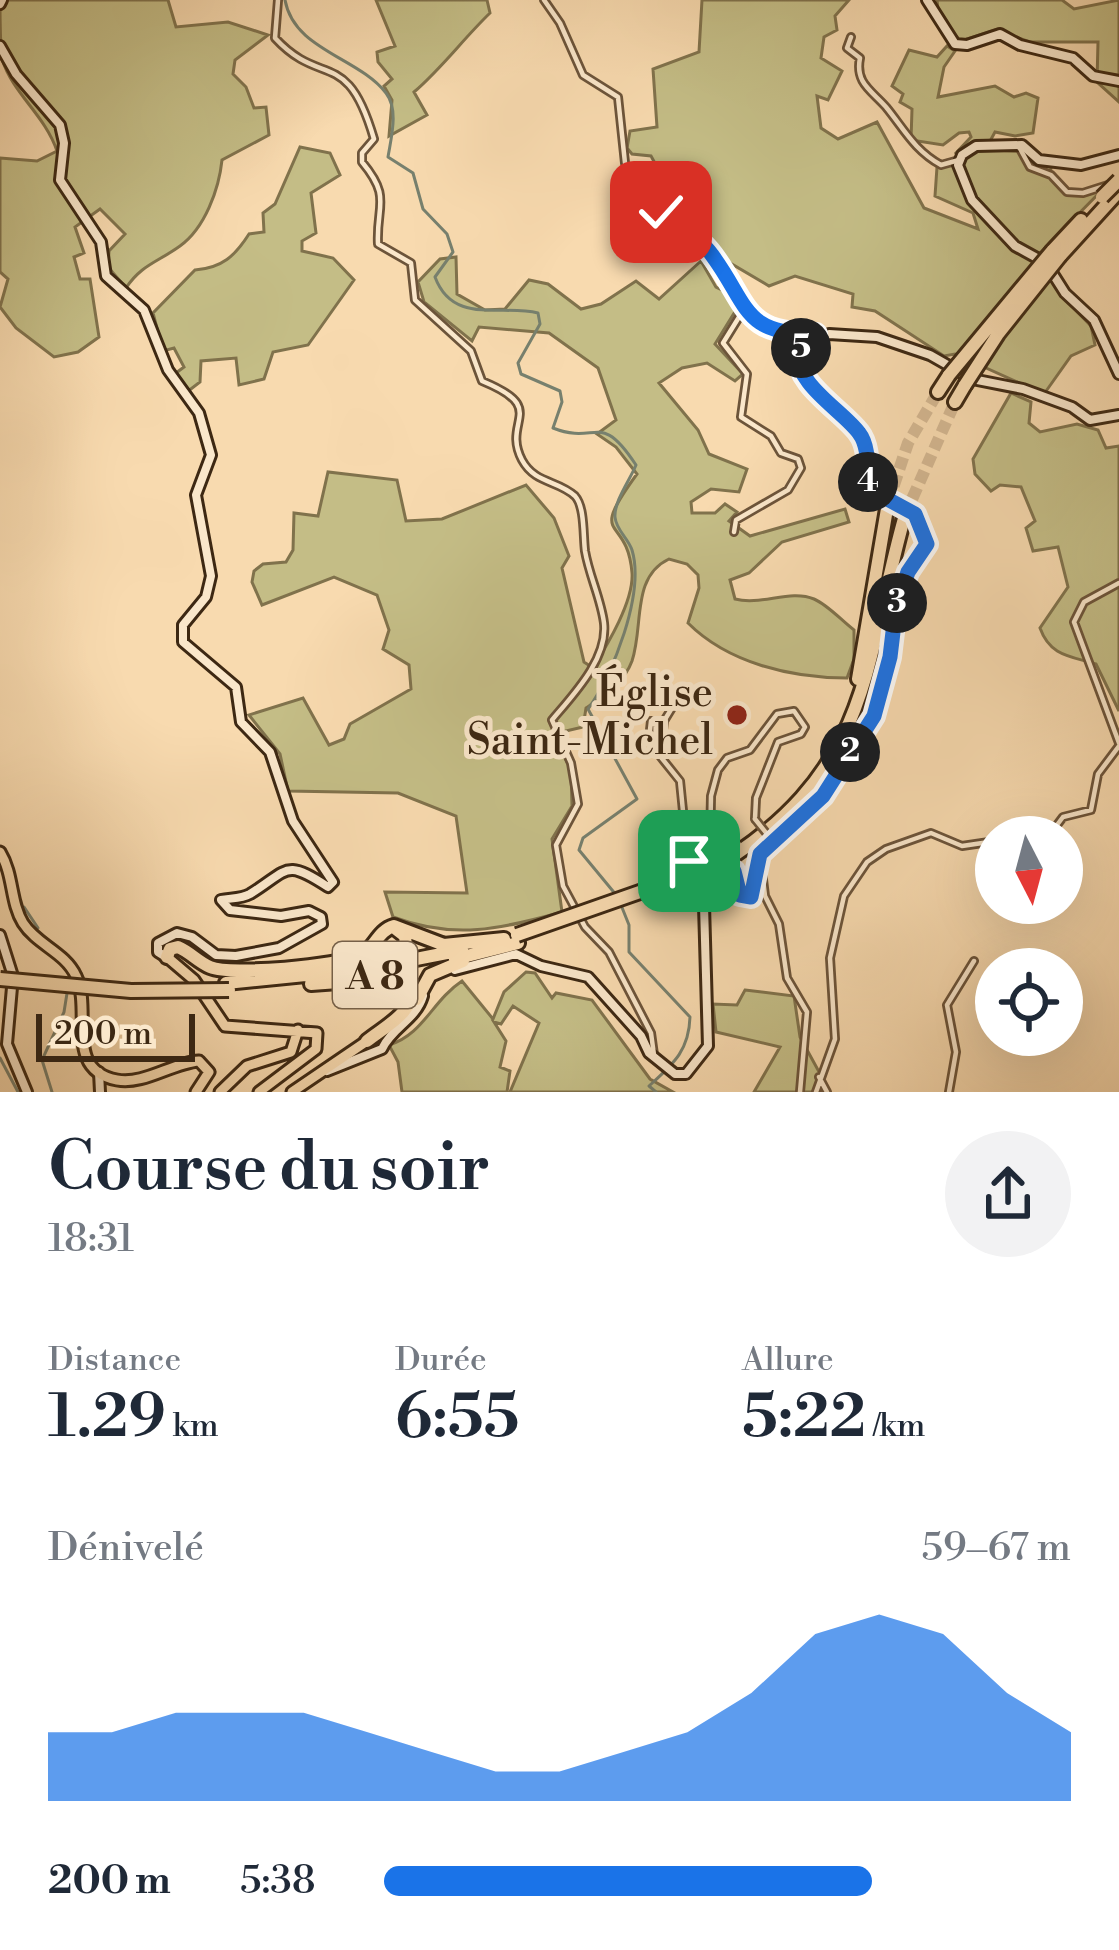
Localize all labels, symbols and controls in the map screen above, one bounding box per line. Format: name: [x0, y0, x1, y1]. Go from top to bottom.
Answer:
pin: [610, 161, 712, 263]
icon: check: [628, 179, 694, 245]
pin: 5: [771, 318, 831, 378]
text: 5: [791, 327, 811, 368]
pin: 4: [838, 452, 898, 512]
text: 4: [857, 461, 879, 502]
pin: 3: [867, 573, 927, 633]
text: 3: [887, 582, 907, 623]
place label: Église Saint-Michel: [467, 664, 713, 768]
marker: Église Saint-Michel: [724, 702, 750, 728]
pin: 2: [820, 722, 880, 782]
text: 2: [840, 731, 860, 772]
pin: [638, 810, 740, 912]
north arrow: [975, 816, 1083, 924]
map controls: [975, 816, 1083, 1056]
icon: arrive: [656, 828, 722, 894]
road number: A 8: [333, 942, 417, 1008]
button: locate: [975, 948, 1083, 1056]
scale bar: [36, 1008, 195, 1061]
text: 200 m: [54, 1014, 152, 1055]
text: Course du soir: [48, 1128, 490, 1211]
button: share: [945, 1131, 1071, 1257]
text: 18:31: [48, 1215, 134, 1264]
text: Distance: [48, 1340, 181, 1381]
text: Durée: [395, 1340, 487, 1381]
text: Allure: [742, 1340, 834, 1381]
text: 1.29: [48, 1381, 166, 1456]
text: 6:55: [395, 1381, 519, 1456]
text: 5:22: [742, 1381, 866, 1456]
text: km: [166, 1406, 219, 1447]
text: /km: [866, 1406, 925, 1447]
text: Dénivelé: [48, 1524, 204, 1573]
text: 59–67 m: [921, 1524, 1071, 1573]
text: 200 m: [48, 1857, 171, 1906]
text: 5:38: [240, 1857, 316, 1906]

